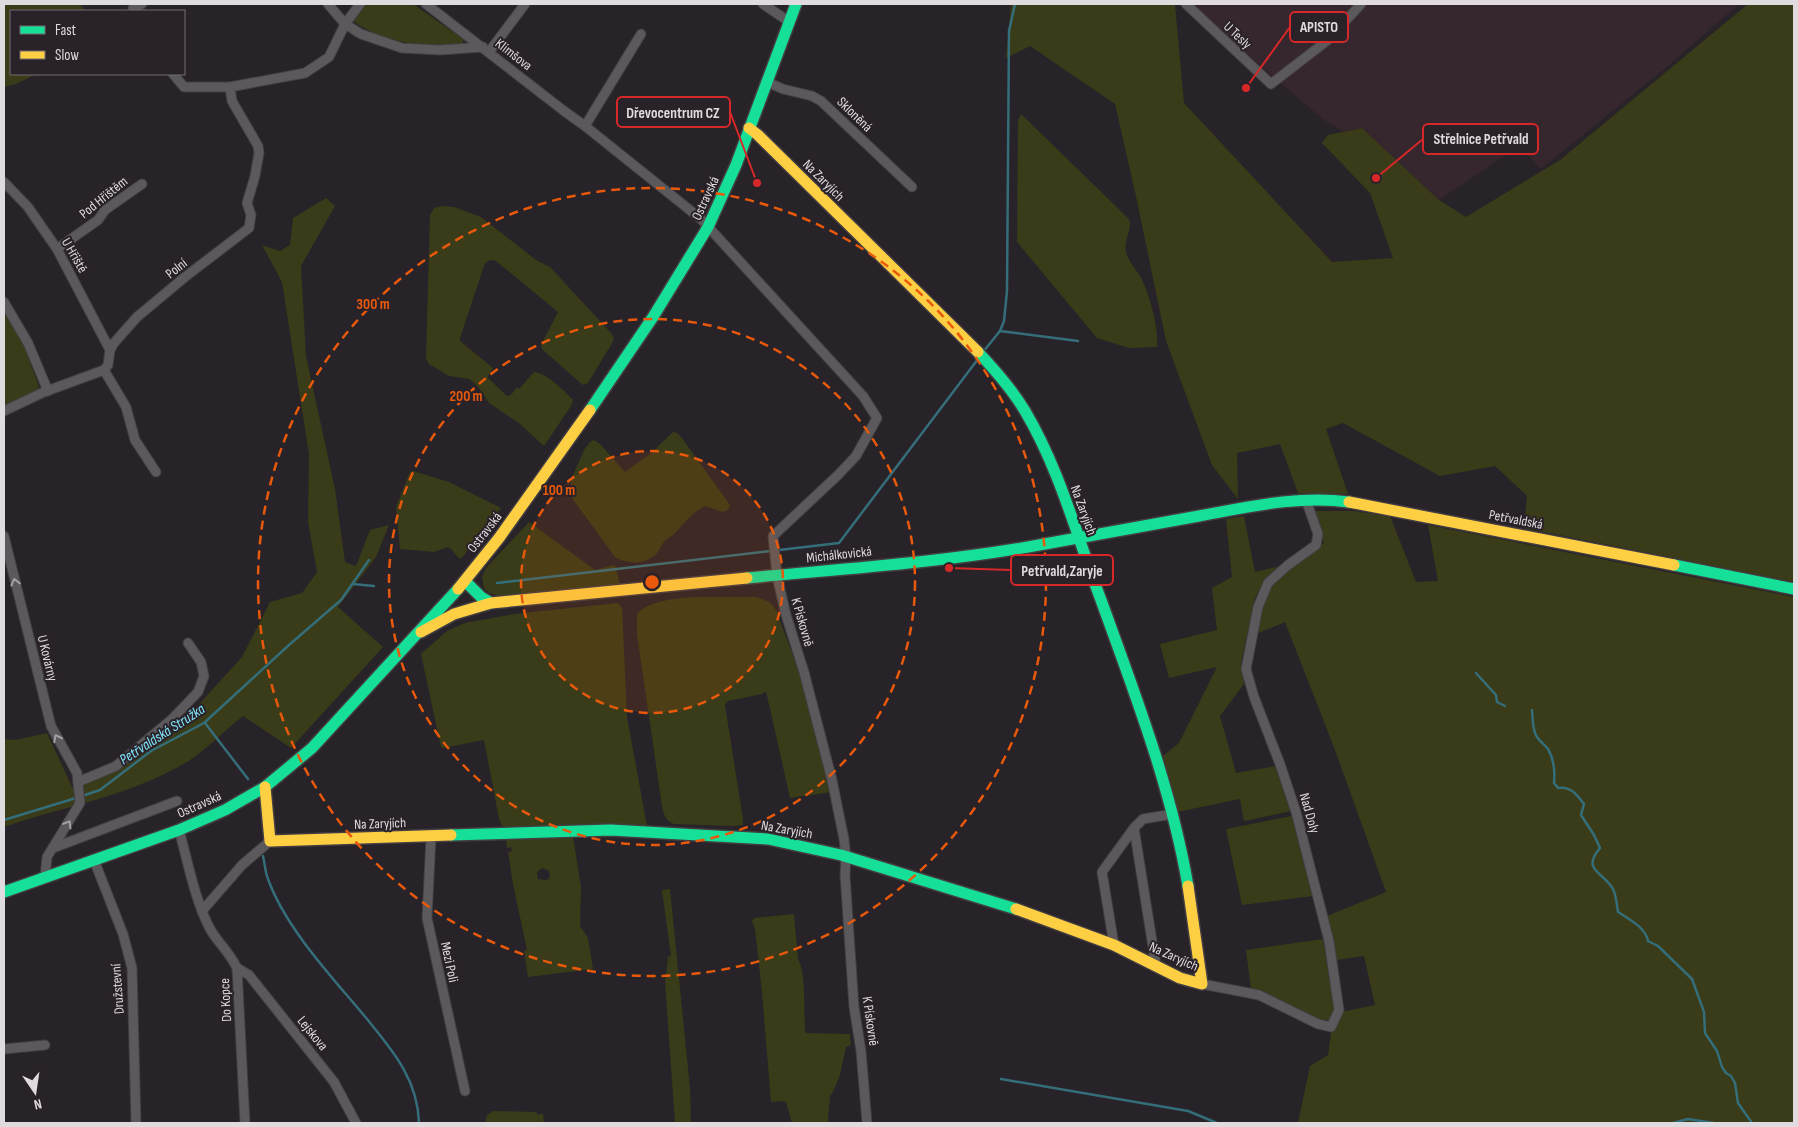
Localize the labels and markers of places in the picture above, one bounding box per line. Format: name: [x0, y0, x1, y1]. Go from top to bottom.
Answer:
callout: APISTO: [1290, 12, 1348, 42]
callout: Dřevocentrum CZ: [617, 97, 730, 127]
callout: Střelnice Petřvald: [1423, 124, 1538, 154]
callout: Petřvald,Zaryje: [1011, 555, 1113, 585]
centre of rings: [643, 573, 661, 591]

